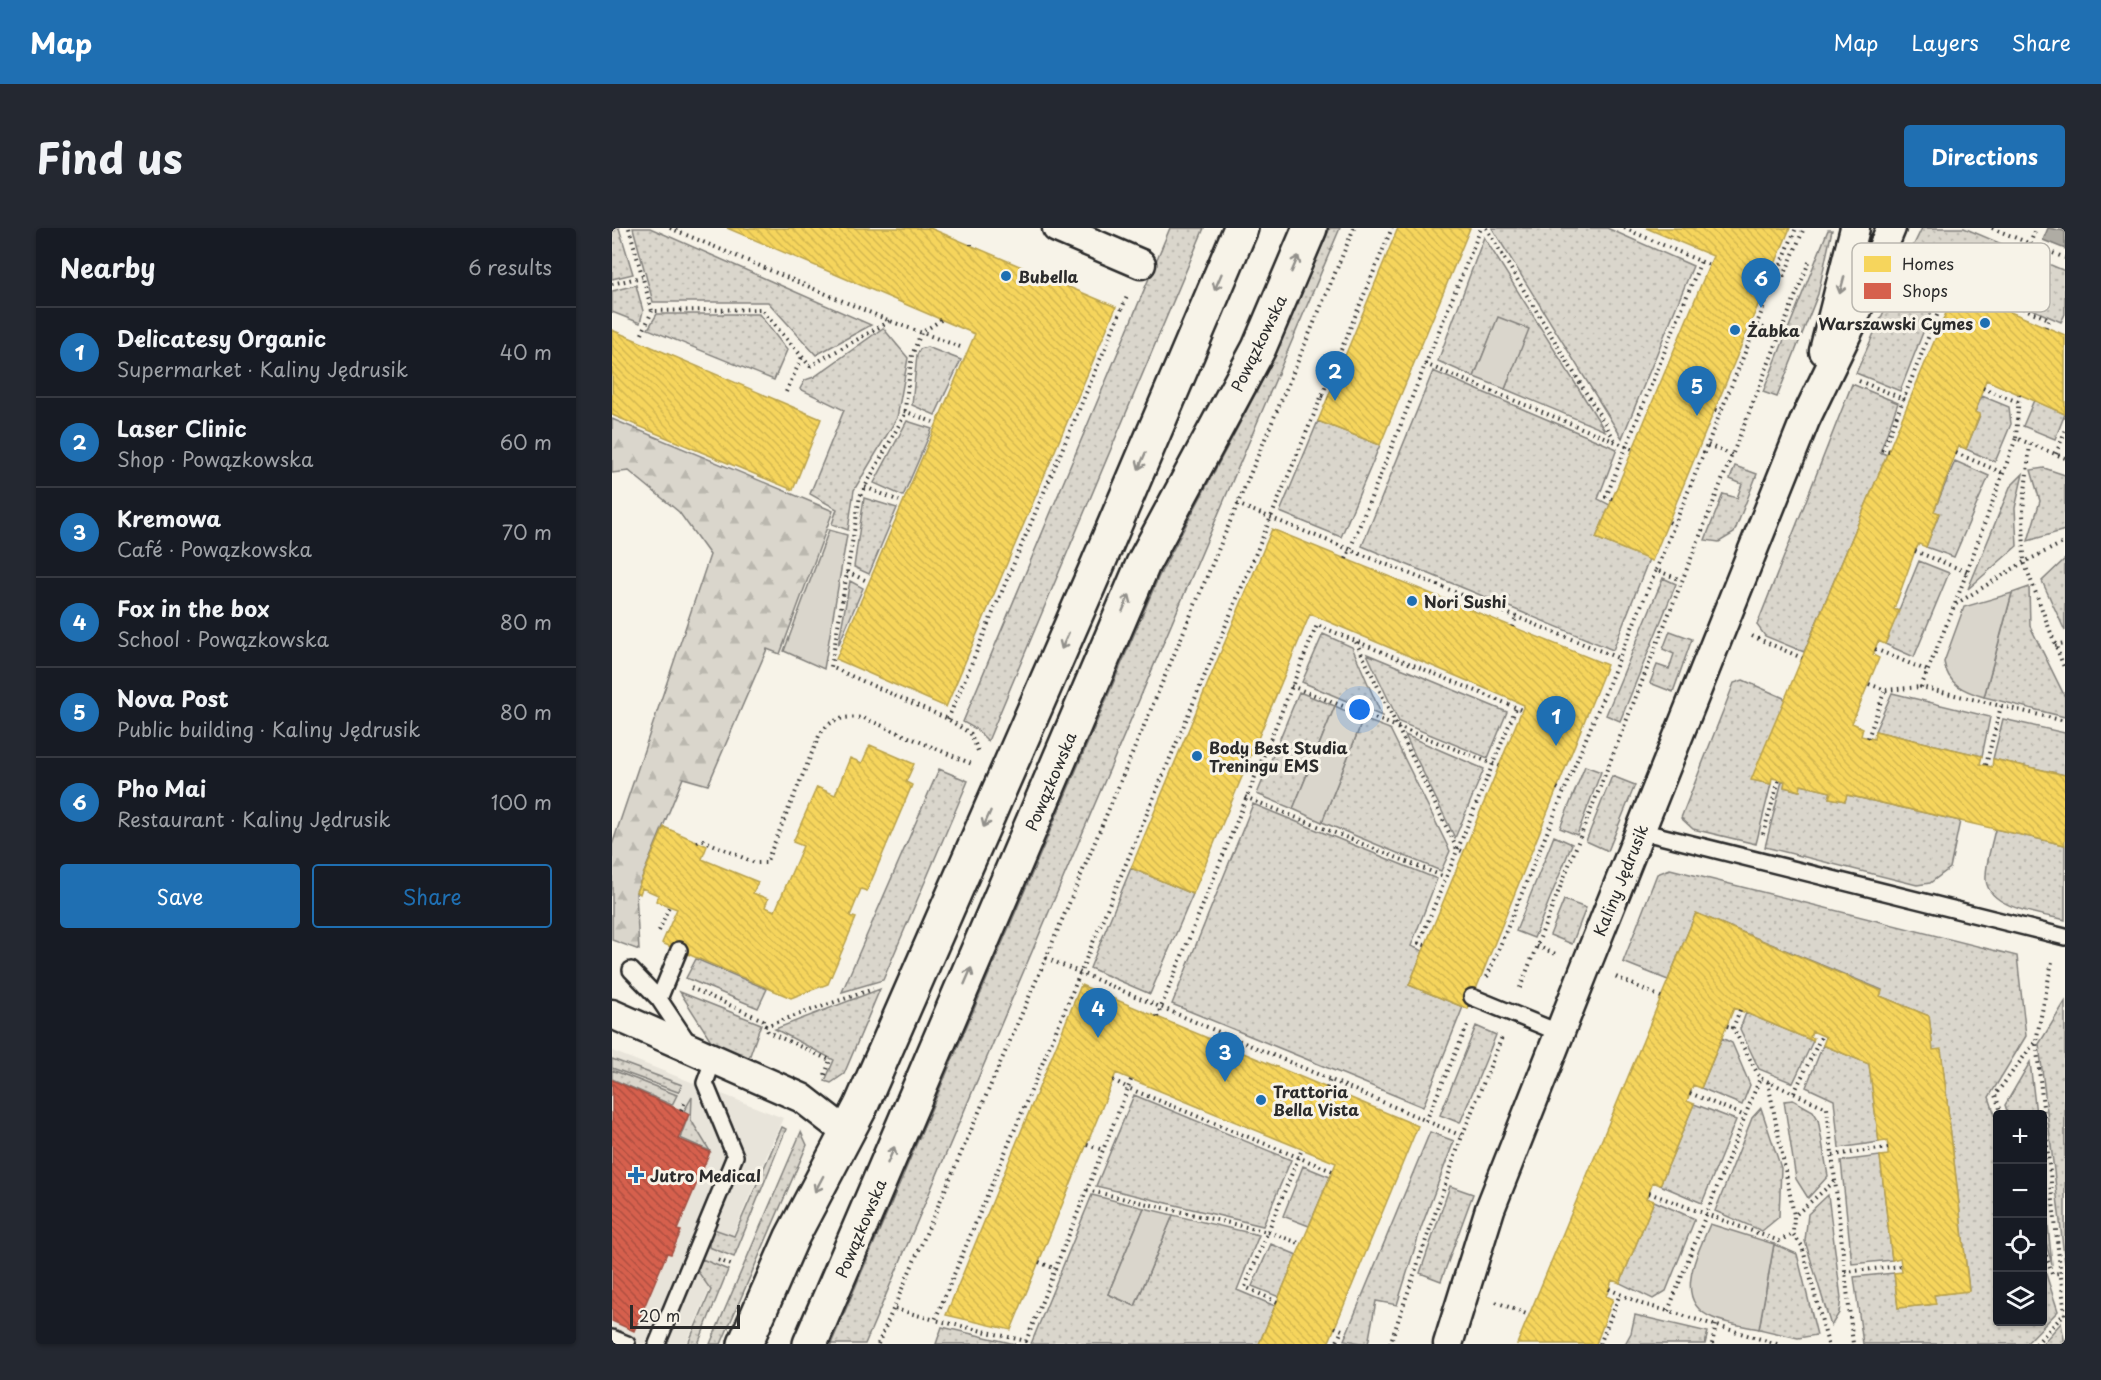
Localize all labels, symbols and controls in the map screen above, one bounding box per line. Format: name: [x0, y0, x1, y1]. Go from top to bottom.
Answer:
text: Map: [30, 21, 92, 64]
text: Map: [1834, 26, 1878, 58]
text: Layers: [1911, 26, 1979, 58]
text: Share: [2012, 26, 2071, 58]
text: Find us: [36, 125, 183, 188]
button: Directions: [1904, 125, 2065, 187]
legend: [1852, 243, 2050, 312]
text: Nearby: [60, 248, 155, 287]
text: Homes: [1902, 251, 1954, 275]
text: 6 results: [468, 252, 552, 282]
one-way arrow: [1290, 256, 1301, 274]
pin: 6: [1742, 259, 1780, 308]
place label: Bubella: [1018, 264, 1078, 288]
marker: Bubella: [999, 269, 1013, 283]
one-way arrow: [1212, 272, 1223, 291]
one-way arrow: [1835, 275, 1847, 294]
text: Shops: [1902, 278, 1948, 302]
street label: Powązkowska: [1224, 290, 1292, 396]
place label: Warszawski Cymes: [1818, 311, 1973, 335]
marker: Warszawski Cymes: [1978, 316, 1992, 330]
place label: Żabka: [1747, 318, 1800, 342]
text: Delicatesy Organic: [117, 321, 326, 354]
marker: Żabka: [1728, 323, 1742, 337]
text: 1: [75, 337, 84, 367]
text: 40 m: [500, 337, 552, 367]
pin: 2: [1316, 352, 1354, 401]
text: Supermarket · Kaliny Jędrusik: [117, 354, 408, 384]
pin: 5: [1678, 366, 1716, 416]
text: Laser Clinic: [117, 411, 247, 444]
text: 2: [72, 427, 87, 457]
text: 60 m: [500, 427, 552, 457]
text: Shop · Powązkowska: [117, 444, 313, 474]
one-way arrow: [1136, 452, 1147, 470]
text: Kremowa: [117, 501, 221, 534]
text: 3: [73, 517, 86, 547]
text: 70 m: [502, 517, 552, 547]
text: Café · Powązkowska: [117, 534, 312, 564]
place label: Nori Sushi: [1424, 589, 1507, 613]
text: Fox in the box: [117, 591, 269, 624]
one-way arrow: [1122, 594, 1133, 612]
marker: Nori Sushi: [1405, 594, 1419, 608]
text: 4: [73, 607, 86, 637]
text: 80 m: [500, 607, 552, 637]
text: School · Powązkowska: [117, 624, 329, 654]
one-way arrow: [1059, 631, 1070, 649]
text: Nova Post: [117, 681, 229, 714]
your location: [1345, 695, 1374, 724]
pin: 1: [1536, 696, 1576, 746]
text: 5: [73, 697, 86, 727]
text: 80 m: [500, 697, 552, 727]
text: Public building · Kaliny Jędrusik: [117, 714, 420, 744]
street label: Powązkowska: [1018, 728, 1082, 834]
place label: Body Best Studia Treningu EMS: [1209, 735, 1348, 777]
marker: Body Best Studia Treningu EMS: [1190, 749, 1204, 763]
text: Pho Mai: [117, 771, 206, 804]
text: 6: [72, 787, 87, 817]
text: 100 m: [491, 787, 552, 817]
text: Restaurant · Kaliny Jędrusik: [117, 804, 391, 834]
one-way arrow: [980, 810, 992, 828]
street label: Kaliny Jędrusik: [1587, 820, 1653, 940]
button: Save: [60, 864, 300, 928]
button: Share: [312, 864, 552, 928]
one-way arrow: [962, 967, 974, 985]
pin: 4: [1078, 988, 1118, 1038]
pin: 3: [1206, 1032, 1244, 1082]
place label: Trattoria Bella Vista: [1273, 1079, 1359, 1121]
marker: Trattoria Bella Vista: [1254, 1093, 1268, 1107]
map controls: [1993, 1110, 2047, 1326]
button: +: [1993, 1110, 2047, 1164]
one-way arrow: [886, 1146, 897, 1165]
place label: Jutro Medical: [650, 1163, 761, 1187]
button: −: [1993, 1164, 2047, 1218]
marker: Jutro Medical: [627, 1166, 645, 1184]
one-way arrow: [813, 1175, 824, 1193]
street label: Powązkowska: [828, 1175, 892, 1281]
button: locate: [1993, 1218, 2047, 1272]
button: layers: [1993, 1272, 2047, 1326]
scale bar: [630, 1302, 740, 1330]
text: 20 m: [639, 1303, 680, 1327]

